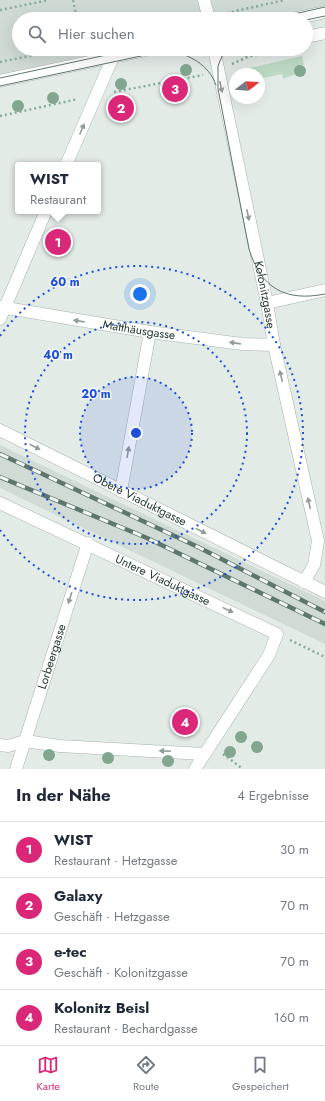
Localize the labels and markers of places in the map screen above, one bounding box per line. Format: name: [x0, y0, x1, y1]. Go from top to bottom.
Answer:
pin: 3: [162, 74, 188, 104]
pin: 2: [108, 93, 134, 123]
pin: 1: [45, 227, 71, 257]
centre of rings: [129, 426, 143, 440]
pin: 4: [172, 707, 198, 737]

